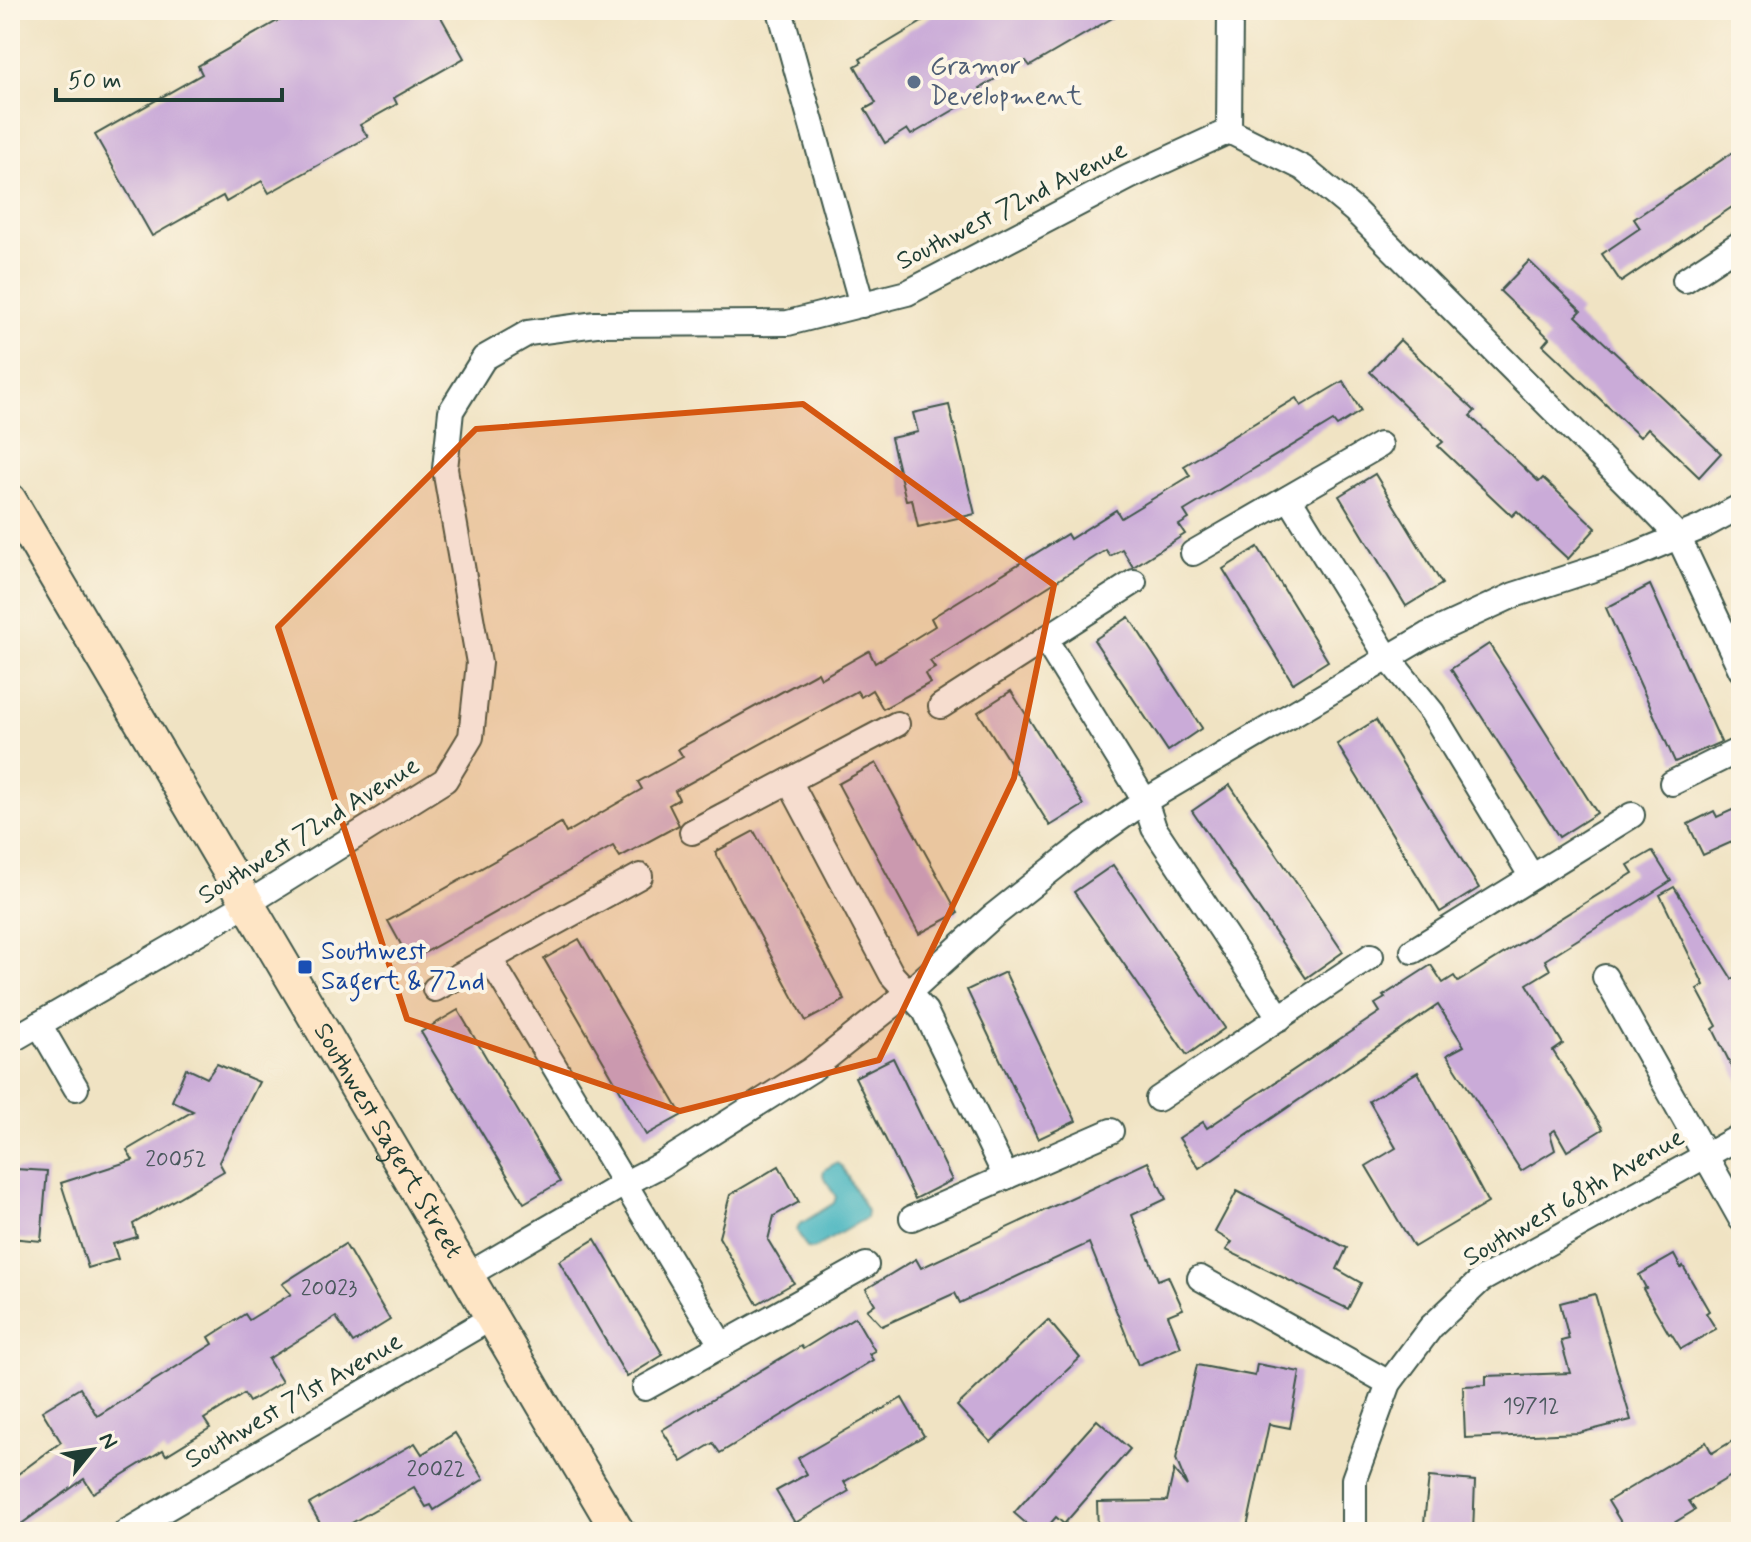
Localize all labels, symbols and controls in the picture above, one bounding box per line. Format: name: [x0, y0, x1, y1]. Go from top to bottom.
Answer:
place label: Gramor Development: [930, 50, 1082, 114]
scale bar: [56, 52, 282, 102]
text: 50 m: [68, 66, 122, 97]
marker: Gramor Development: [905, 73, 923, 91]
street label: Southwest 72nd Avenue: [891, 133, 1133, 279]
street label: Southwest 72nd Avenue: [192, 749, 426, 913]
place label: Southwest Sagert & 72nd: [321, 935, 485, 1002]
marker: Southwest Sagert & 72nd: [296, 958, 314, 976]
street label: Southwest Sagert Street: [305, 1017, 470, 1265]
street label: Southwest 68th Avenue: [1457, 1121, 1691, 1275]
house number: 20052: [145, 1146, 207, 1174]
house number: 20023: [301, 1275, 357, 1303]
street label: Southwest 71st Avenue: [179, 1325, 409, 1477]
house number: 19712: [1503, 1393, 1559, 1421]
north arrow: [52, 1410, 132, 1490]
text: N: [92, 1428, 123, 1454]
house number: 20022: [407, 1456, 465, 1484]

